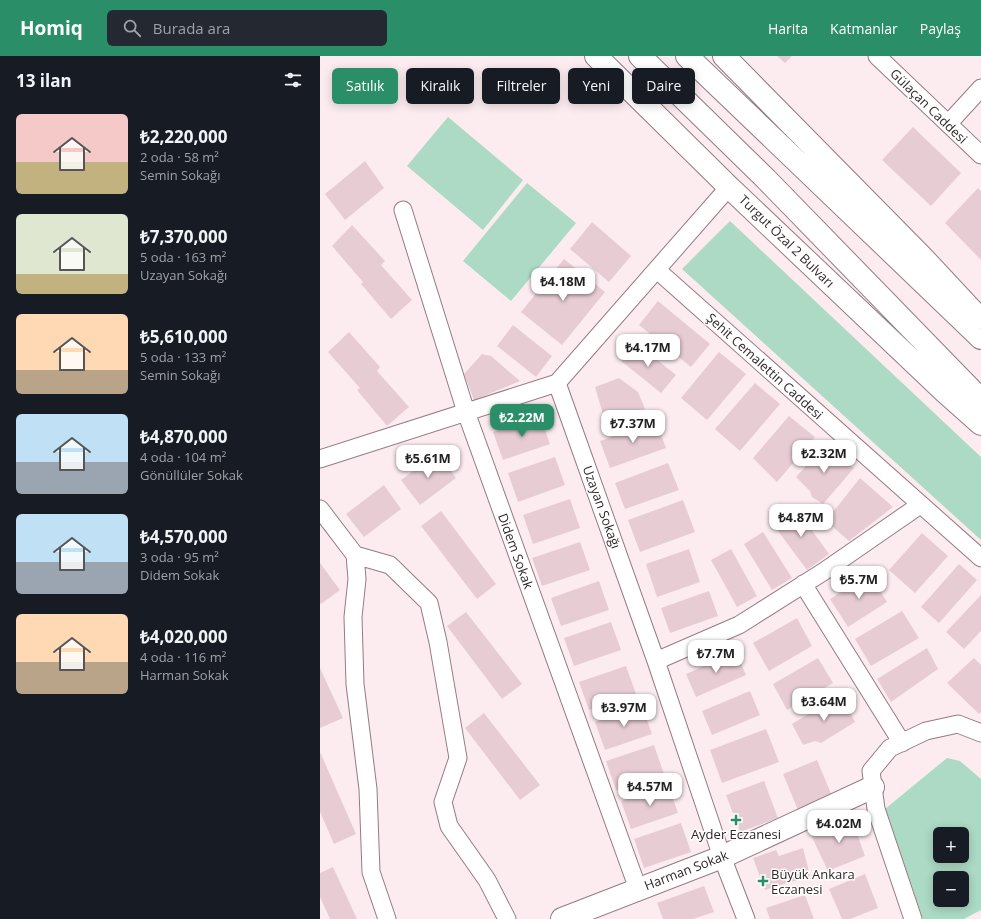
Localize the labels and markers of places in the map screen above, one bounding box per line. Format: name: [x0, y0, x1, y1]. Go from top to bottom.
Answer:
pin: ₺4.18M: [530, 268, 596, 302]
pin: ₺4.17M: [615, 334, 681, 368]
pin: ₺2.22M: [489, 404, 555, 438]
pin: ₺7.37M: [600, 410, 666, 444]
pin: ₺2.32M: [791, 440, 857, 474]
pin: ₺5.61M: [395, 445, 461, 479]
pin: ₺4.87M: [768, 504, 834, 538]
pin: ₺5.7M: [831, 566, 887, 600]
pin: ₺7.7M: [688, 640, 744, 674]
pin: ₺3.64M: [791, 688, 857, 722]
pin: ₺3.97M: [591, 694, 657, 728]
pin: ₺4.57M: [617, 773, 683, 807]
pin: ₺4.02M: [806, 810, 872, 844]
marker: Ayder Eczanesi: [731, 815, 741, 825]
place label: Ayder Eczanesi: [691, 825, 781, 843]
place label: Büyük Ankara Eczanesi: [771, 865, 855, 898]
marker: Büyük Ankara Eczanesi: [758, 876, 768, 886]

